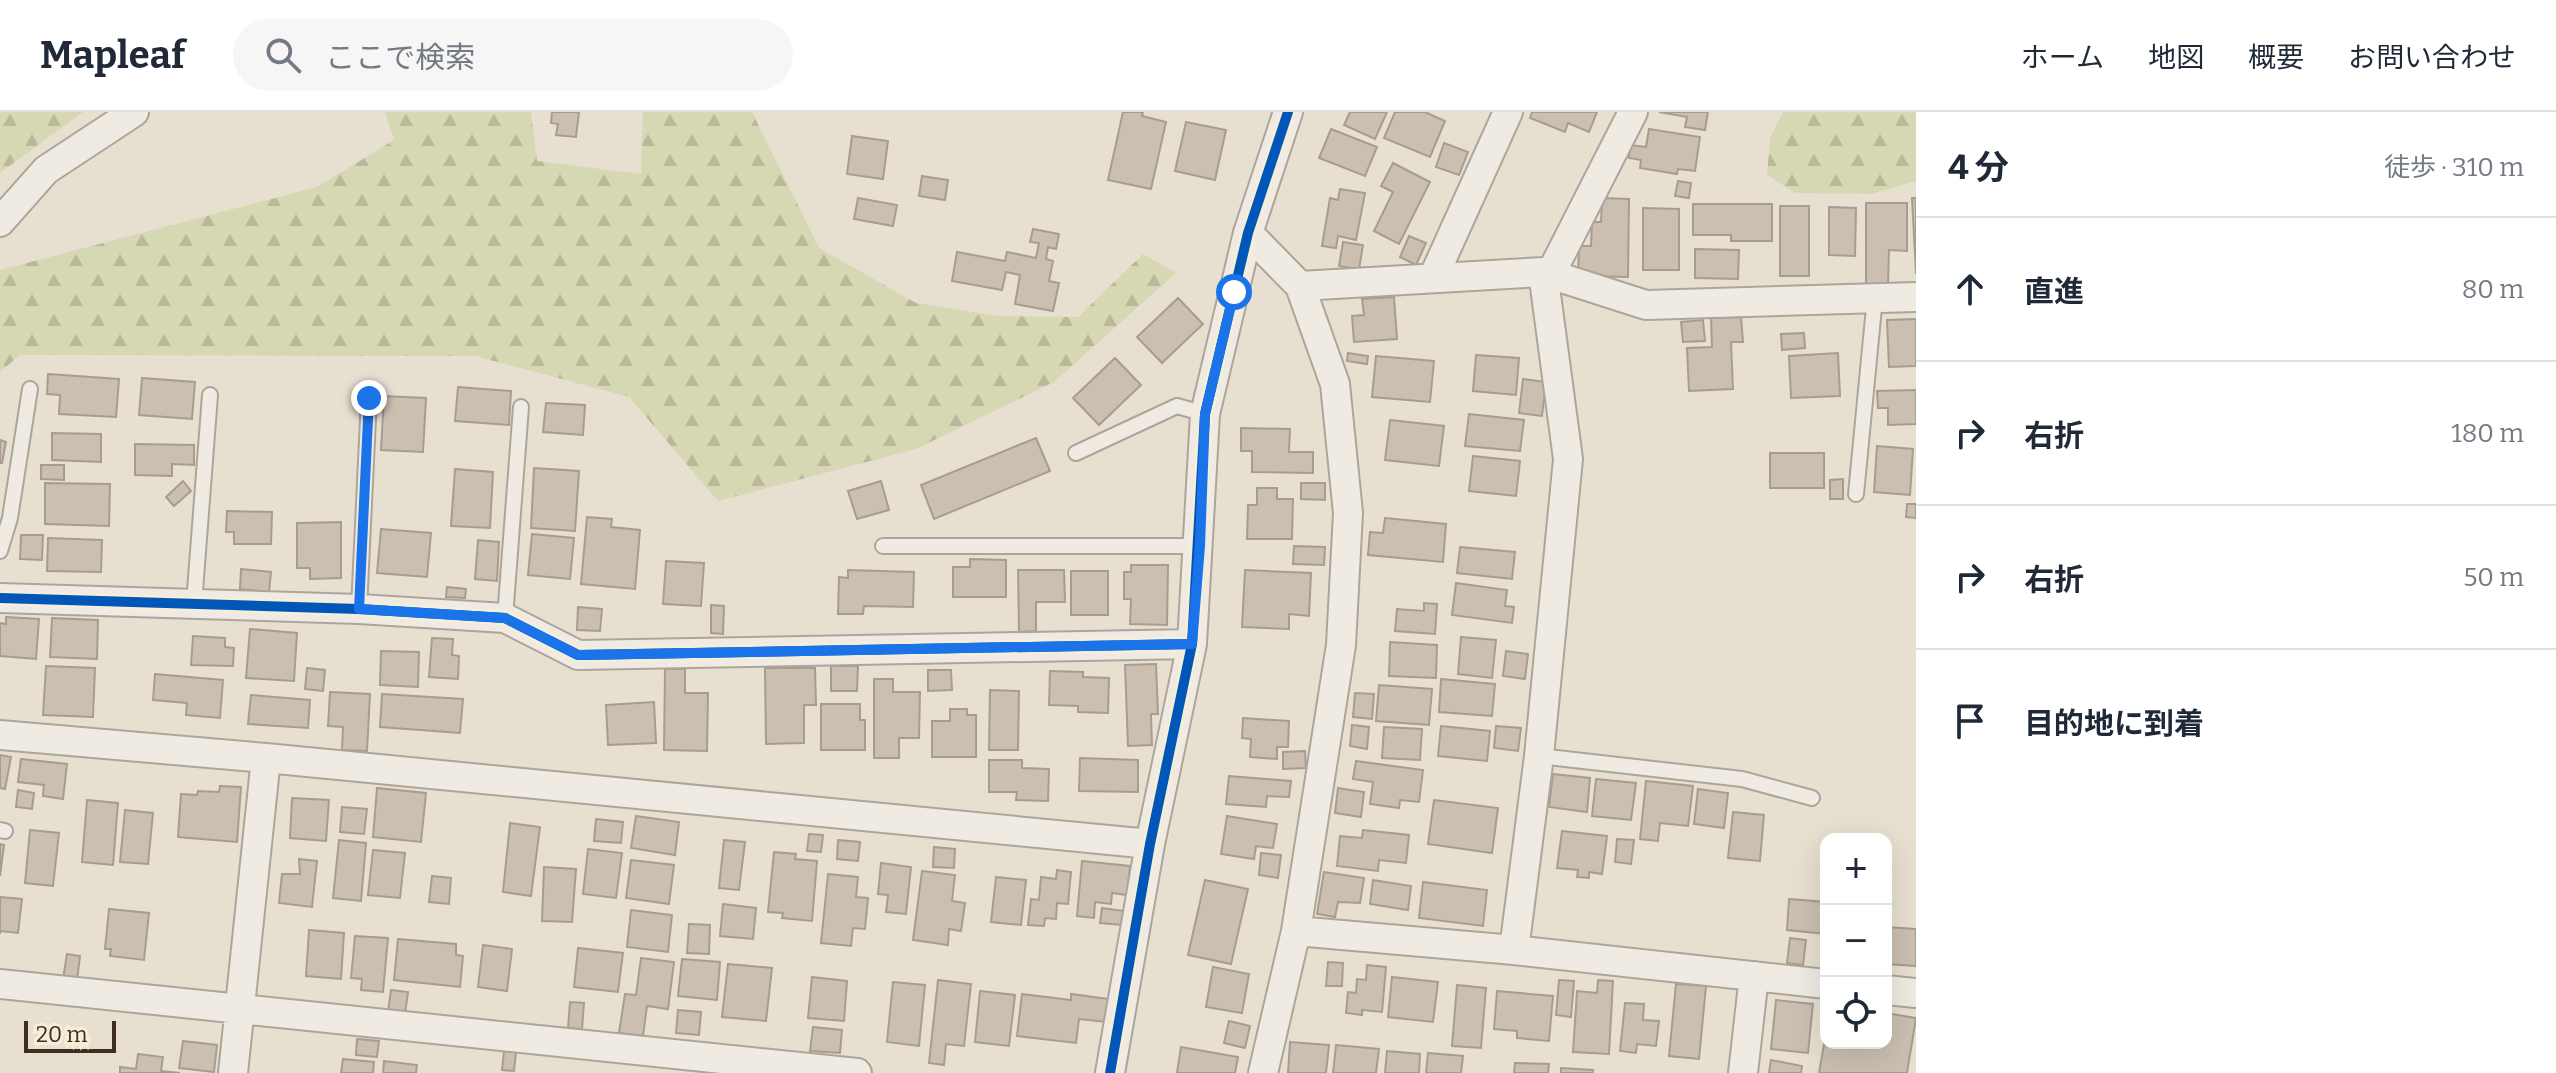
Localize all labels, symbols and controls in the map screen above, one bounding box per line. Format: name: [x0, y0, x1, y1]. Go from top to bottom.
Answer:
search box: [233, 19, 793, 91]
text: Mapleaf: [40, 32, 185, 78]
icon: search: [261, 33, 305, 77]
text: ここで検索: [325, 40, 475, 76]
text: ホーム: [2021, 41, 2104, 74]
text: 地図: [2148, 41, 2204, 74]
text: 概要: [2248, 41, 2304, 74]
text: お問い合わせ: [2348, 41, 2516, 74]
text: 4 分: [1948, 147, 2009, 188]
text: 徒歩 · 310 m: [2384, 152, 2524, 183]
icon: ahead: [1948, 267, 1992, 311]
route start: [1216, 274, 1252, 310]
text: 直進: [2024, 274, 2084, 310]
text: 80 m: [2462, 274, 2524, 305]
route end: [351, 380, 387, 416]
icon: right: [1948, 411, 1992, 455]
text: 右折: [2024, 418, 2084, 454]
text: 180 m: [2451, 418, 2524, 449]
icon: right: [1948, 555, 1992, 599]
text: 右折: [2024, 562, 2084, 598]
text: 50 m: [2463, 562, 2524, 593]
icon: arrive: [1948, 699, 1992, 743]
text: 目的地に到着: [2024, 706, 2204, 742]
map controls: [1820, 833, 1892, 1049]
button: +: [1820, 833, 1892, 905]
button: −: [1820, 905, 1892, 977]
button: locate: [1820, 977, 1892, 1049]
scale bar: [24, 1017, 116, 1053]
text: 20 m: [36, 1021, 87, 1048]

